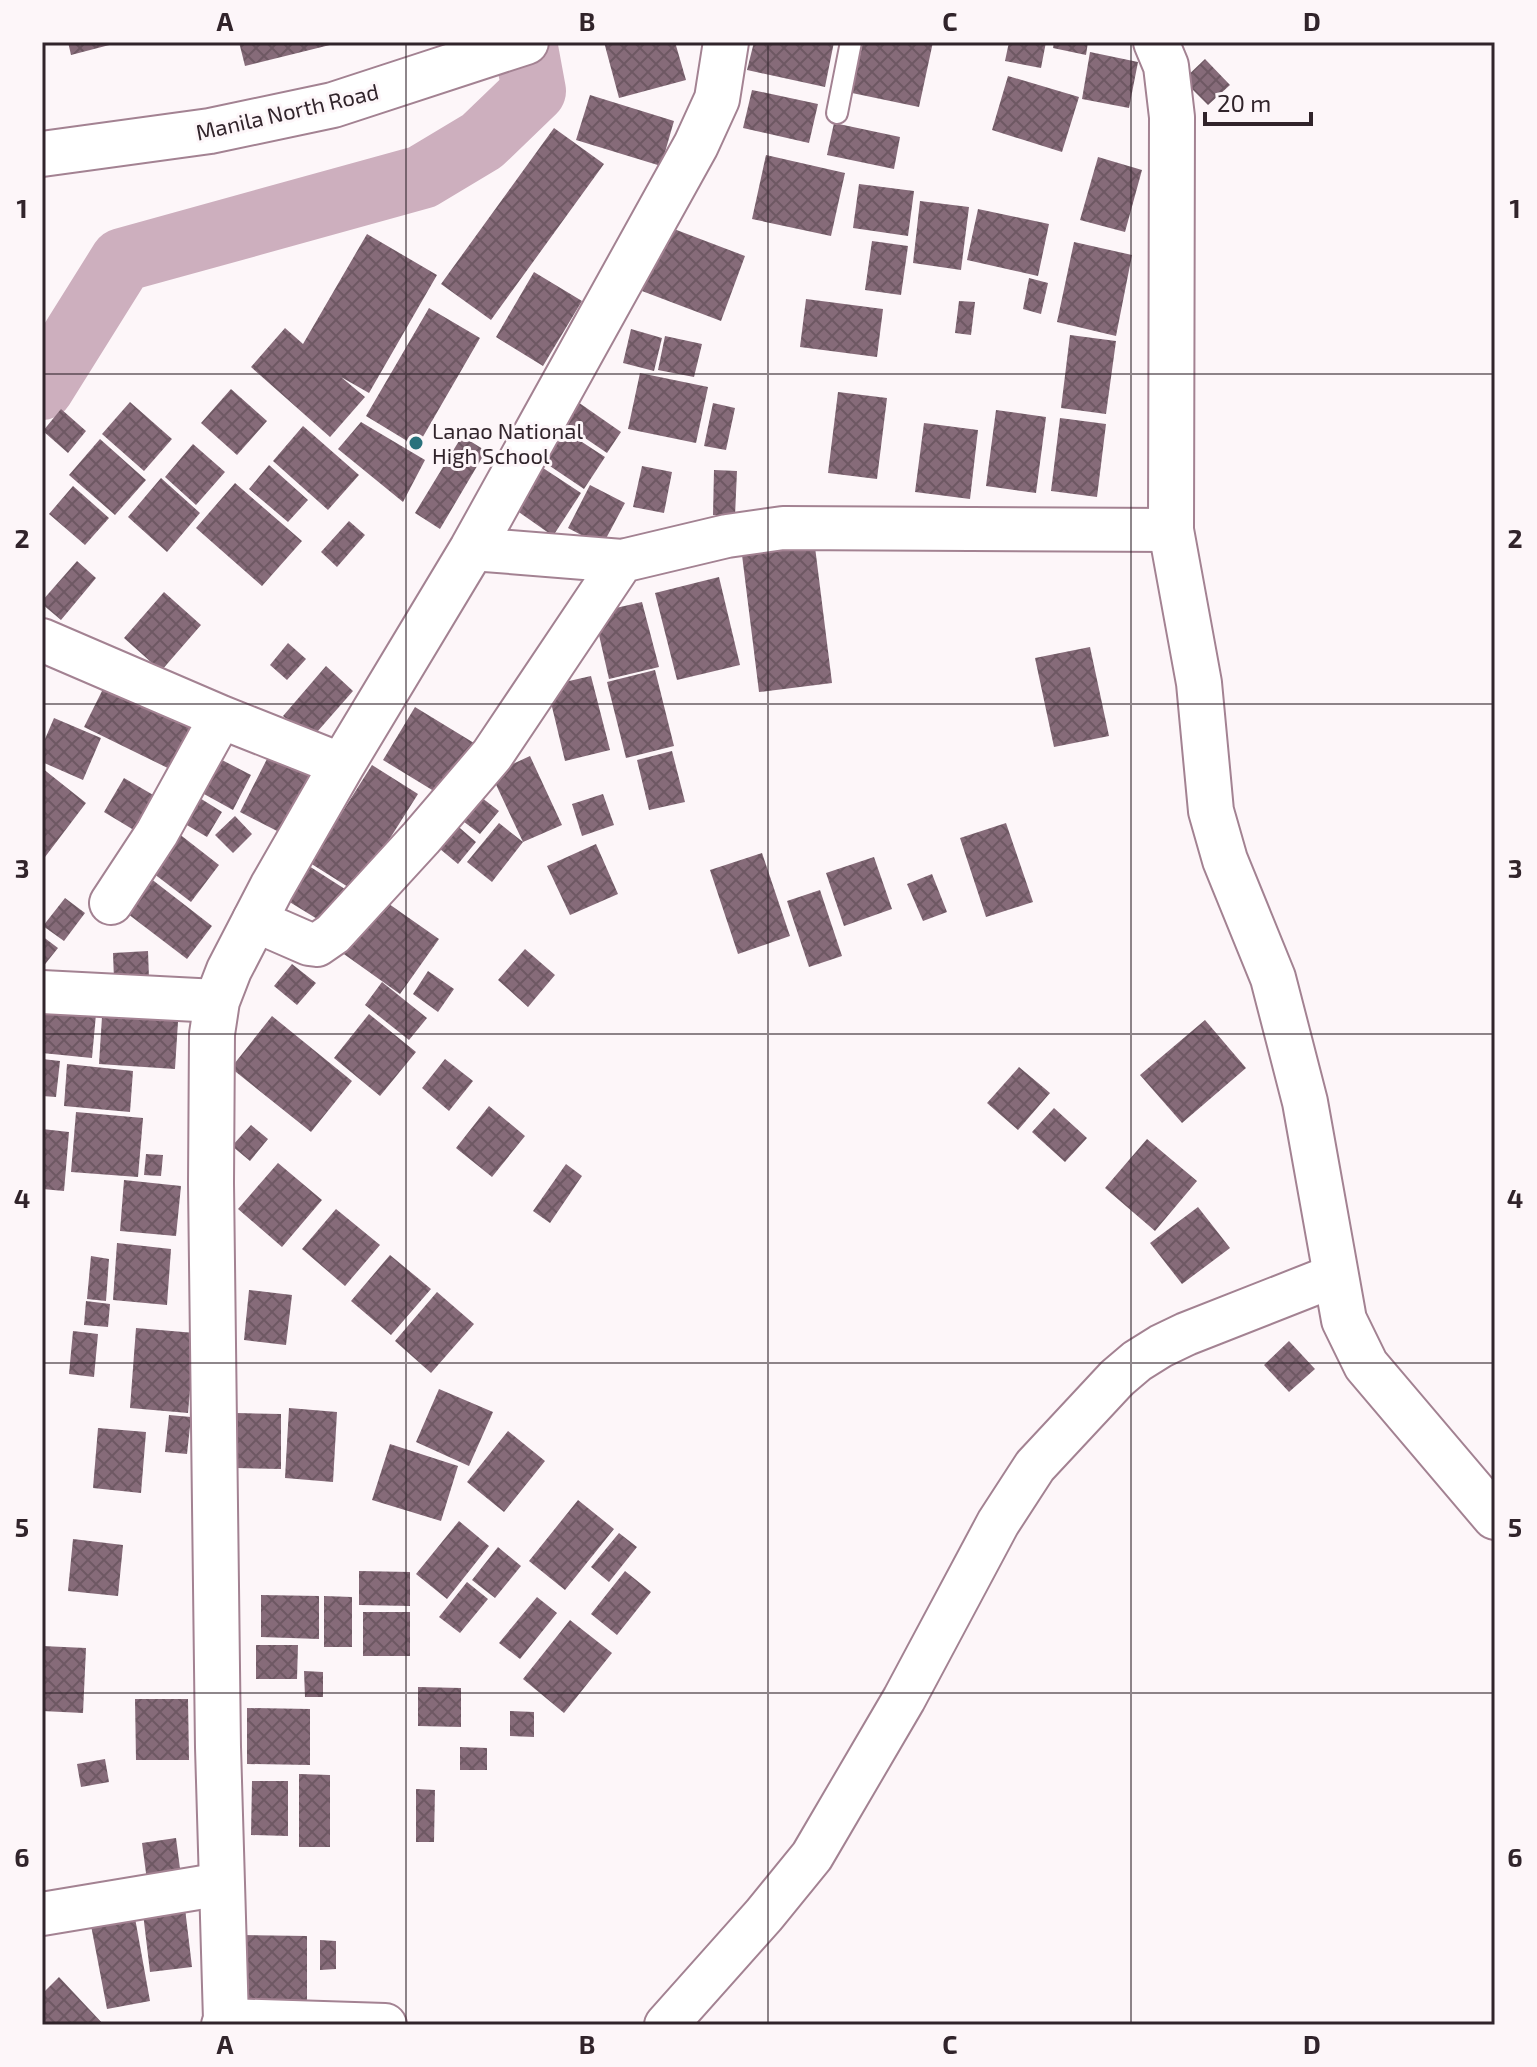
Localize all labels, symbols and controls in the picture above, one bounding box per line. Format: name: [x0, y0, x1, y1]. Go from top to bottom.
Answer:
text: A: [217, 5, 234, 36]
text: B: [579, 5, 595, 36]
text: C: [942, 5, 958, 36]
text: D: [1303, 5, 1321, 36]
scale bar: [1205, 76, 1311, 126]
street label: Manila North Road: [193, 77, 381, 145]
text: 20 m: [1217, 88, 1271, 117]
text: 1: [16, 192, 28, 223]
text: 1: [1509, 192, 1521, 223]
place label: Lanao National High School: [432, 417, 583, 468]
marker: Lanao National High School: [407, 434, 425, 452]
text: 2: [14, 522, 30, 553]
text: 2: [1507, 522, 1523, 553]
text: 3: [15, 852, 29, 883]
text: 3: [1508, 852, 1522, 883]
text: 4: [14, 1182, 30, 1213]
text: 4: [1507, 1182, 1523, 1213]
text: 5: [15, 1511, 29, 1542]
text: 5: [1508, 1511, 1522, 1542]
text: 6: [14, 1841, 30, 1872]
text: 6: [1507, 1841, 1523, 1872]
text: A: [217, 2028, 234, 2059]
text: B: [579, 2028, 595, 2059]
text: C: [942, 2028, 958, 2059]
text: D: [1303, 2028, 1321, 2059]

